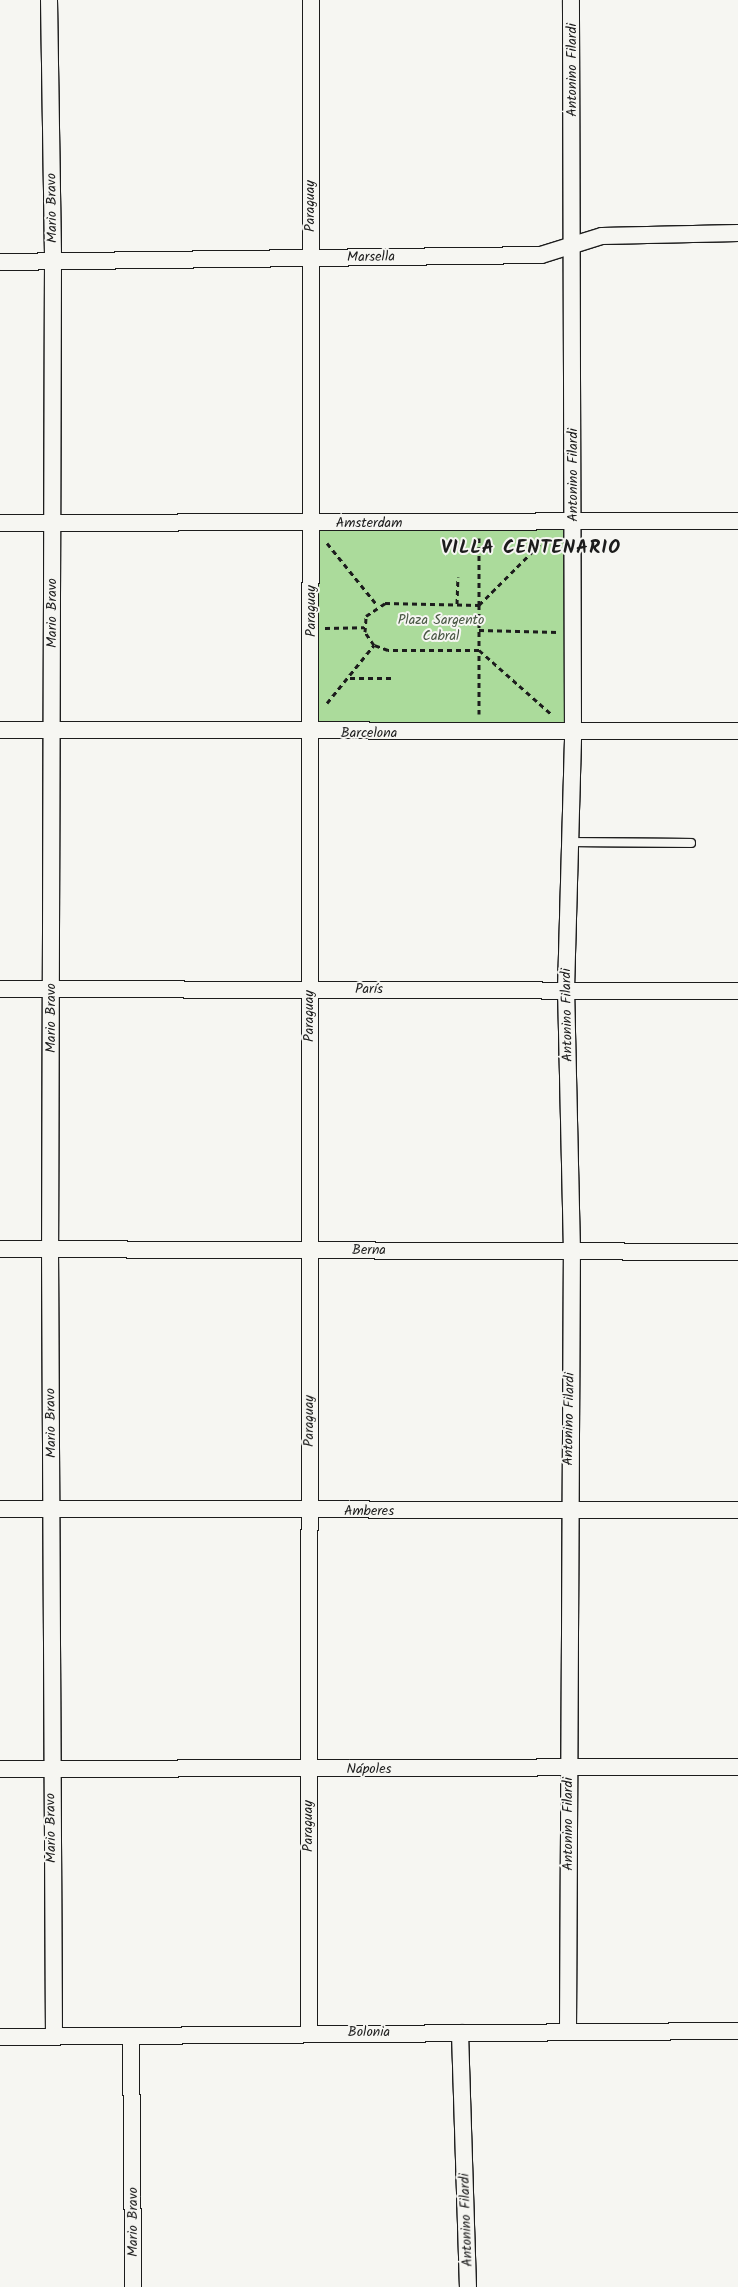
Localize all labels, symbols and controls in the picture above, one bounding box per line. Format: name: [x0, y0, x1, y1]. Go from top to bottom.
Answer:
street label: Antonino Filardi: [564, 23, 580, 117]
street label: Mario Bravo: [43, 173, 61, 243]
street label: Paraguay: [302, 180, 318, 232]
street label: Marsella: [347, 248, 395, 266]
street label: Antonino Filardi: [565, 428, 581, 522]
street label: Amsterdam: [336, 515, 402, 531]
district label: VILLA CENTENARIO: [439, 538, 623, 560]
street label: Mario Bravo: [44, 578, 60, 648]
street label: Paraguay: [303, 585, 319, 637]
park label: Plaza Sargento Cabral: [398, 612, 484, 644]
street label: Barcelona: [341, 725, 397, 741]
street label: Antonino Filardi: [558, 968, 576, 1062]
street label: París: [355, 981, 383, 997]
street label: Mario Bravo: [43, 983, 59, 1053]
street label: Paraguay: [301, 990, 317, 1042]
street label: Berna: [352, 1242, 386, 1258]
street label: Antonino Filardi: [560, 1372, 578, 1466]
street label: Mario Bravo: [42, 1388, 60, 1458]
street label: Paraguay: [301, 1395, 317, 1447]
street label: Amberes: [344, 1503, 394, 1519]
street label: Nápoles: [347, 1761, 391, 1777]
street label: Antonino Filardi: [560, 1777, 576, 1871]
street label: Mario Bravo: [42, 1793, 60, 1863]
street label: Paraguay: [300, 1800, 316, 1852]
street label: Bolonia: [348, 2024, 390, 2040]
street label: Antonino Filardi: [456, 2173, 476, 2267]
street label: Mario Bravo: [125, 2187, 141, 2257]

